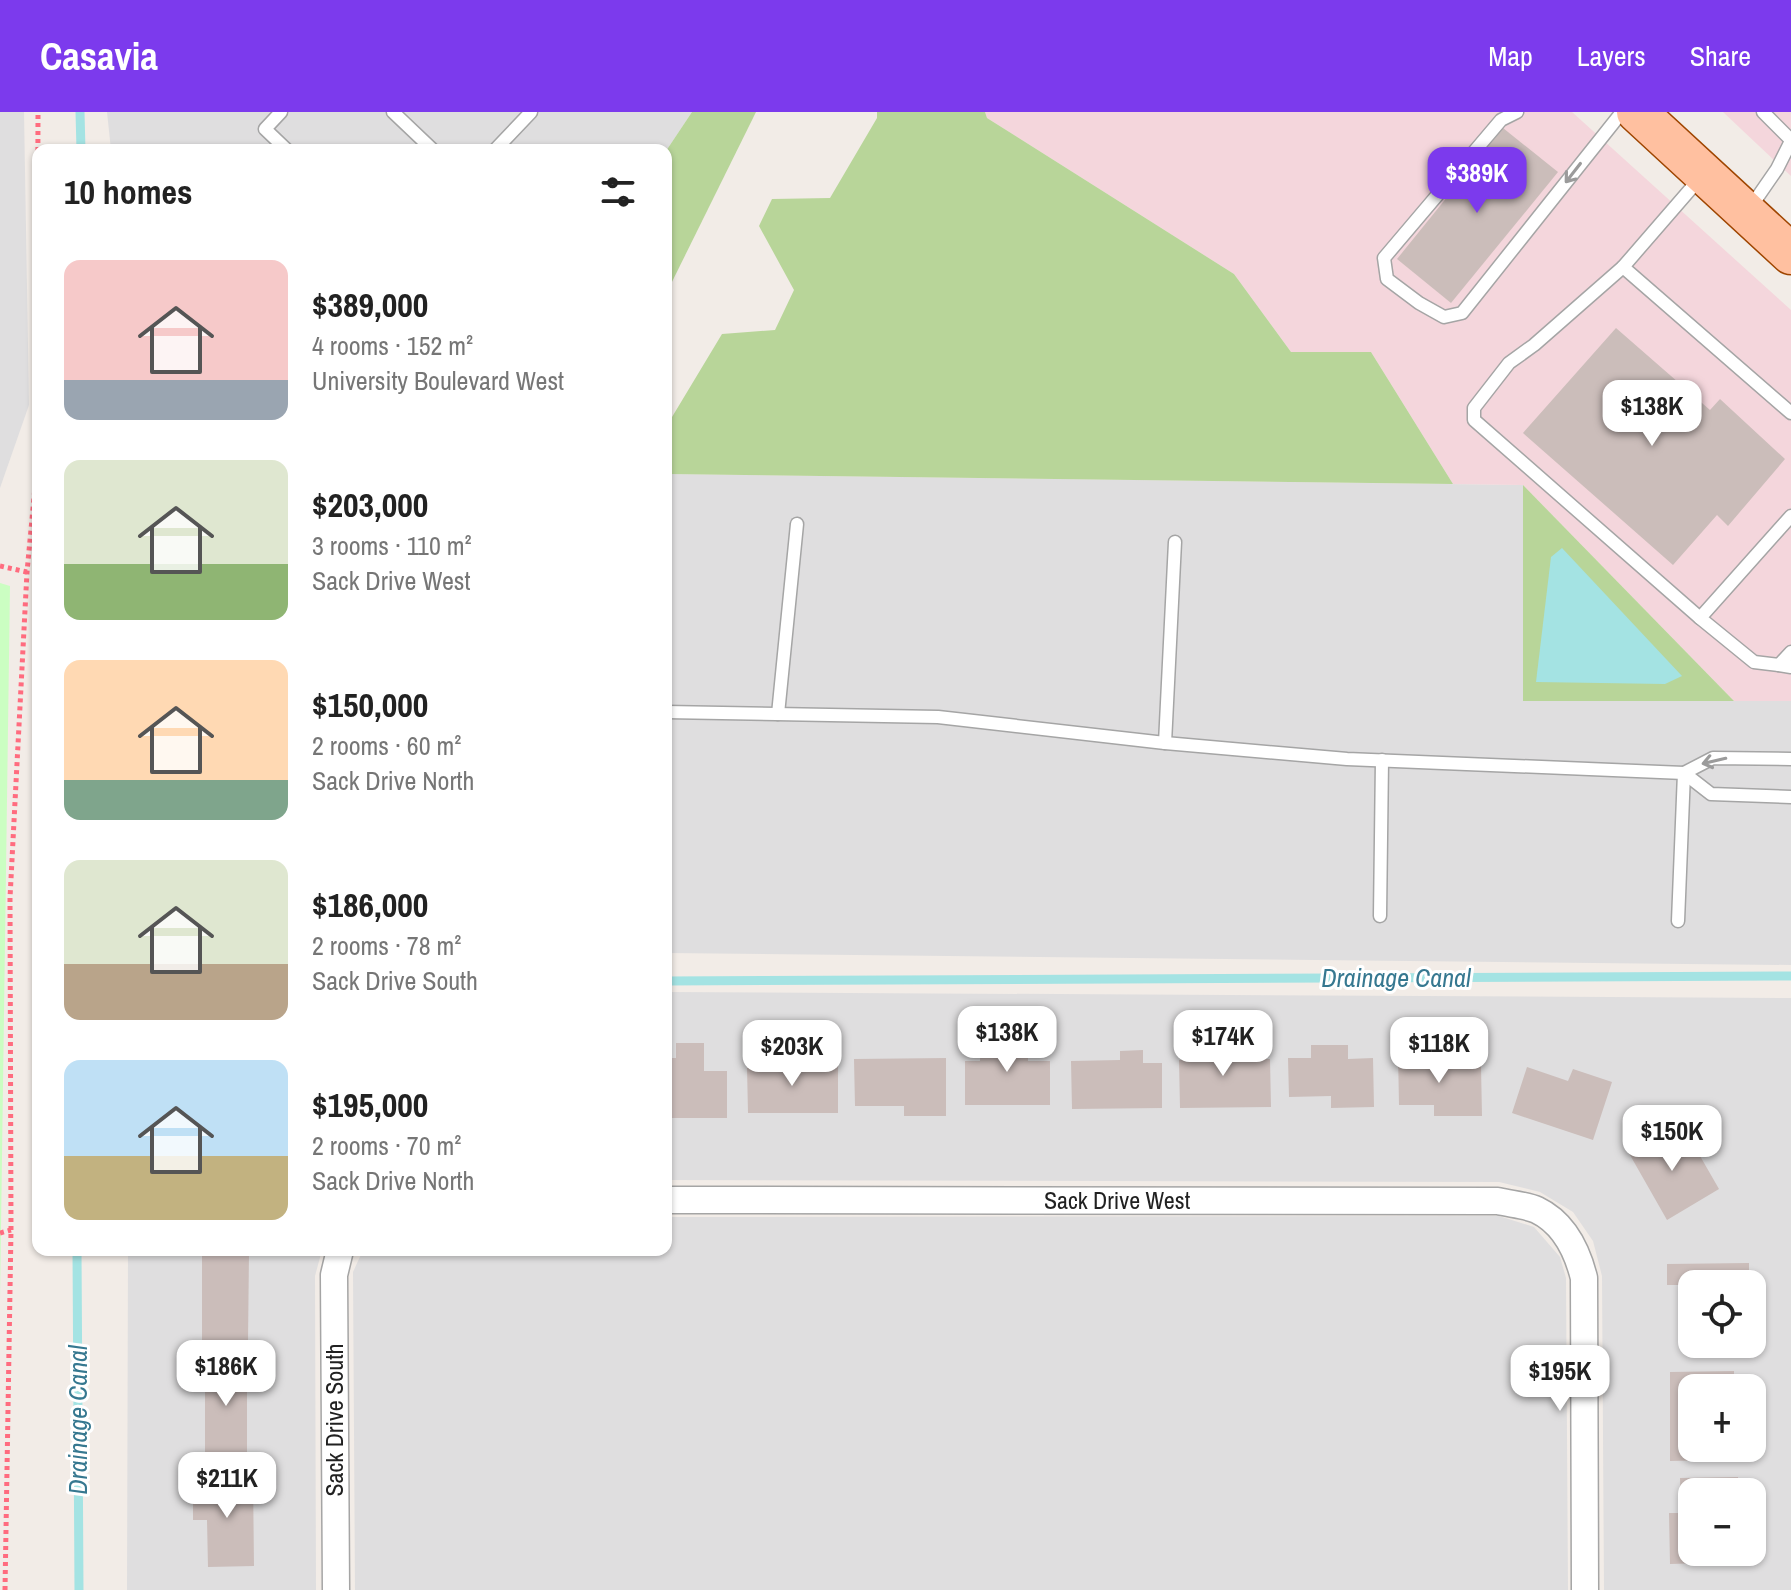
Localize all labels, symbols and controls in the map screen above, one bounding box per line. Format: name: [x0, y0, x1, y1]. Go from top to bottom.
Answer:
text: Casavia: [40, 31, 158, 82]
text: Map: [1488, 37, 1533, 75]
text: Layers: [1577, 37, 1646, 75]
text: Share: [1690, 37, 1751, 75]
pin: $389K: [1421, 147, 1533, 215]
text: $389K: [1446, 155, 1508, 190]
one-way arrow: [1565, 162, 1582, 183]
text: 10 homes: [64, 169, 193, 215]
icon: filters: [596, 170, 640, 214]
text: $389,000: [312, 282, 428, 328]
icon: home: [128, 292, 224, 388]
text: 4 rooms · 152 m²: [312, 328, 473, 363]
text: University Boulevard West: [312, 363, 564, 398]
pin: $138K: [1596, 380, 1708, 448]
text: $138K: [1621, 388, 1683, 423]
text: $203,000: [312, 482, 428, 528]
icon: home: [128, 492, 224, 588]
text: 3 rooms · 110 m²: [312, 528, 472, 563]
text: Sack Drive West: [312, 563, 470, 598]
text: $150,000: [312, 682, 428, 728]
icon: home: [128, 692, 224, 788]
text: 2 rooms · 60 m²: [312, 728, 461, 763]
one-way arrow: [1702, 754, 1727, 769]
text: Sack Drive North: [312, 763, 474, 798]
text: $186,000: [312, 882, 428, 928]
icon: home: [128, 892, 224, 988]
text: 2 rooms · 78 m²: [312, 928, 461, 963]
water label: Drainage Canal: [1321, 960, 1472, 995]
text: Sack Drive South: [312, 963, 478, 998]
pin: $138K: [951, 1006, 1063, 1074]
pin: $174K: [1167, 1010, 1279, 1078]
text: $138K: [976, 1014, 1038, 1049]
pin: $118K: [1383, 1017, 1495, 1085]
text: $174K: [1192, 1018, 1254, 1053]
pin: $203K: [736, 1020, 848, 1088]
text: $118K: [1408, 1025, 1470, 1060]
text: $203K: [761, 1028, 823, 1063]
text: $195,000: [312, 1082, 428, 1128]
icon: home: [128, 1092, 224, 1188]
pin: $150K: [1616, 1105, 1728, 1173]
text: $150K: [1641, 1113, 1703, 1148]
text: 2 rooms · 70 m²: [312, 1128, 461, 1163]
text: Sack Drive North: [312, 1163, 474, 1198]
street label: Sack Drive West: [1044, 1184, 1191, 1216]
map controls: [1678, 1270, 1766, 1566]
button: locate: [1678, 1270, 1766, 1358]
pin: $186K: [170, 1340, 282, 1408]
street label: Sack Drive South: [318, 1343, 350, 1497]
water label: Drainage Canal: [60, 1344, 95, 1495]
pin: $195K: [1504, 1345, 1616, 1413]
text: $186K: [195, 1348, 257, 1383]
text: $195K: [1529, 1353, 1591, 1388]
button: +: [1678, 1374, 1766, 1462]
pin: $211K: [171, 1452, 283, 1520]
text: $211K: [196, 1460, 258, 1495]
button: −: [1678, 1478, 1766, 1566]

